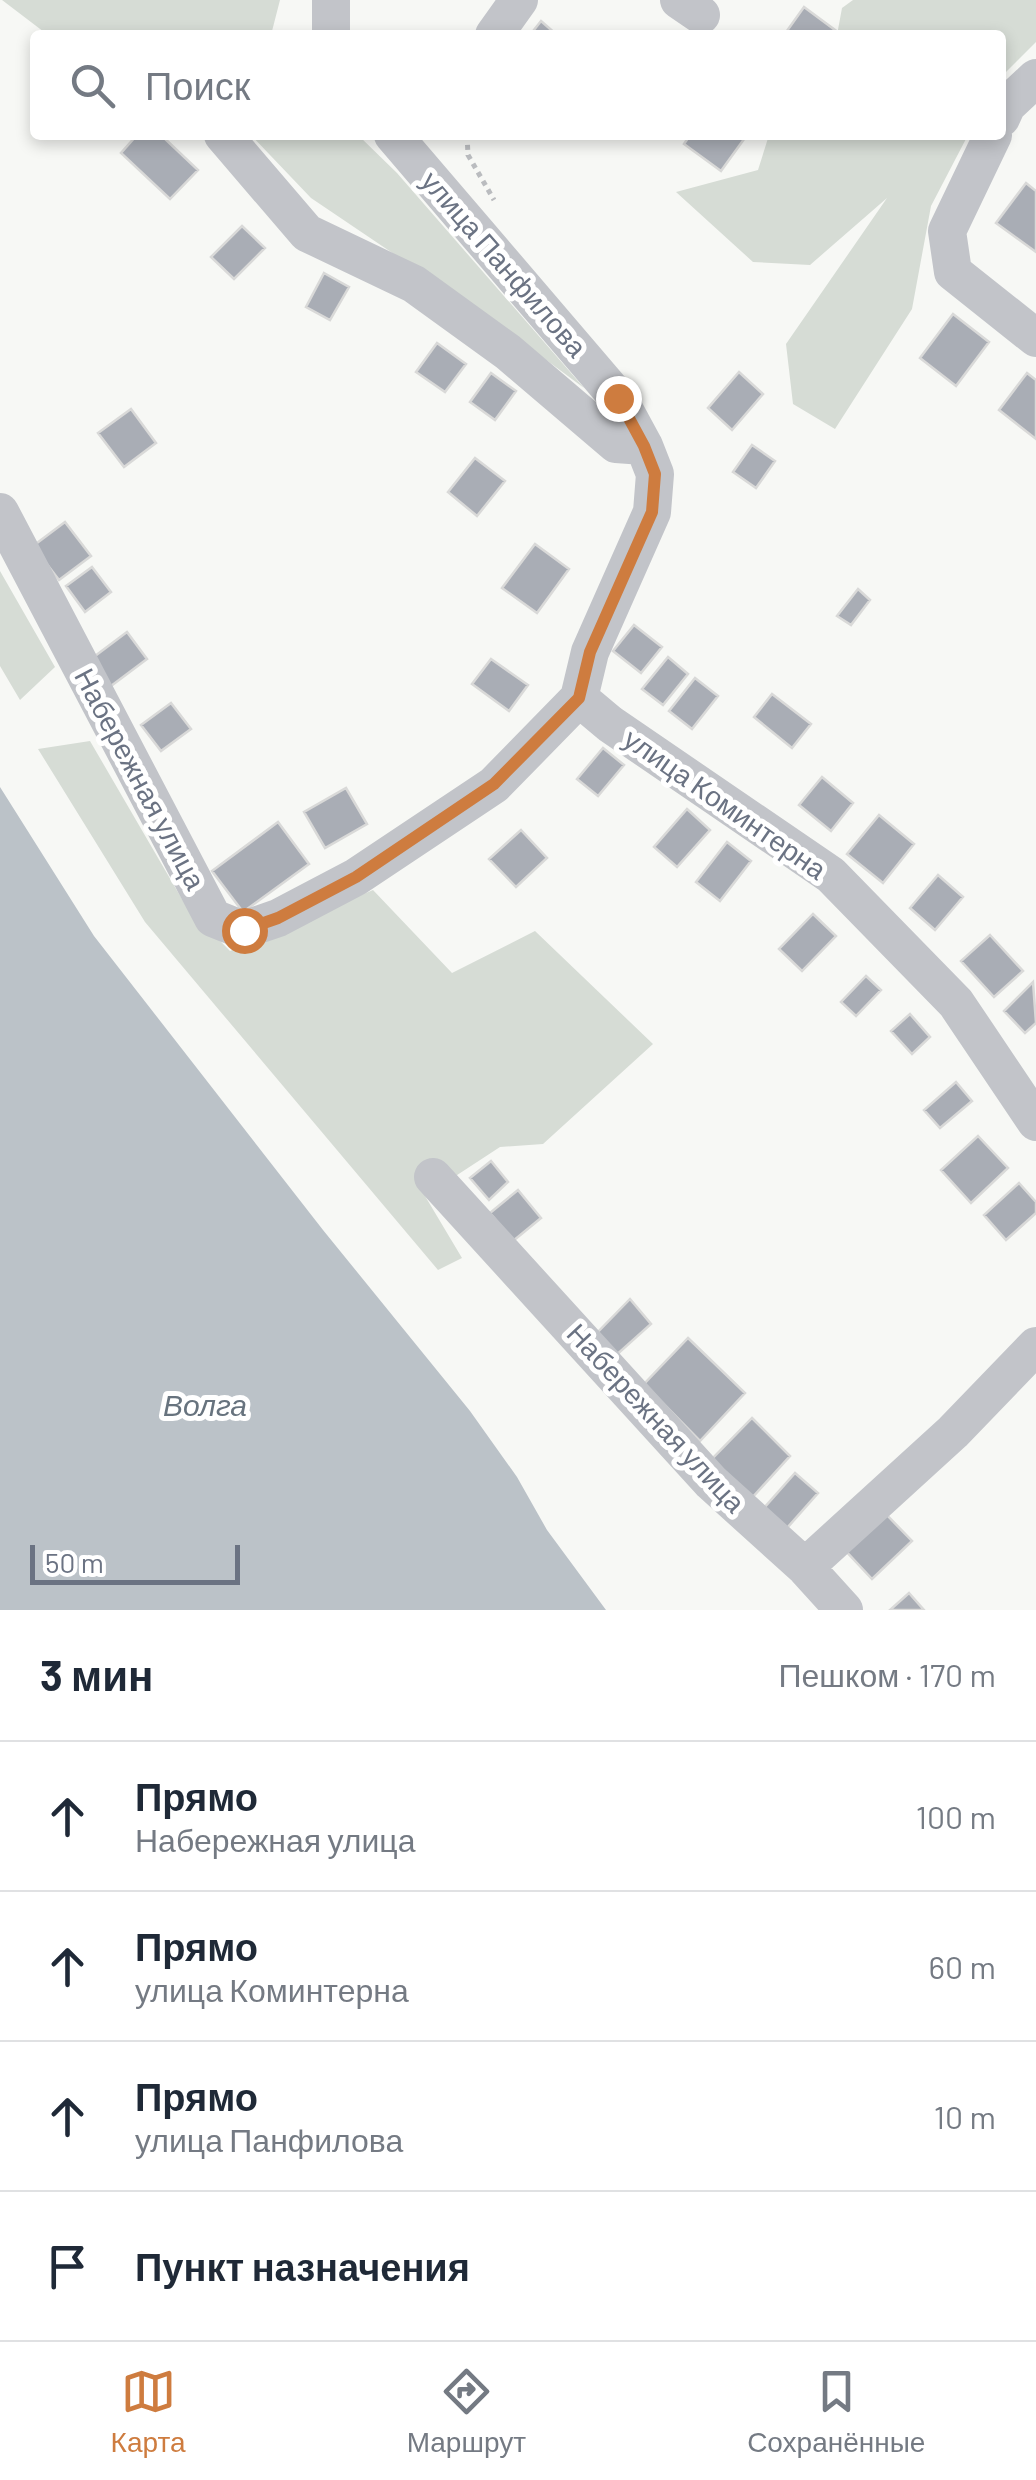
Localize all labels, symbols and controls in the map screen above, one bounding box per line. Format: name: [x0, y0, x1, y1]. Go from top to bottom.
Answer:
search box: [30, 30, 1006, 140]
icon: search: [65, 58, 120, 113]
text: Поиск: [145, 62, 250, 108]
street label: улица Панфилова: [415, 164, 595, 363]
route end: [596, 376, 642, 422]
street label: Набережная улица: [68, 662, 214, 895]
street label: улица Коминтерна: [618, 721, 834, 886]
route start: [222, 908, 268, 954]
street label: Набережная улица: [561, 1316, 753, 1519]
water label: Волга: [163, 1386, 247, 1422]
scale bar: [30, 1540, 240, 1584]
text: 50 m: [45, 1545, 104, 1579]
text: 3 мин: [40, 1649, 153, 1699]
text: Пешком · 170 m: [779, 1655, 996, 1693]
text: Прямо: [135, 1773, 258, 1819]
icon: ahead: [40, 1789, 95, 1844]
text: 100 m: [916, 1797, 996, 1835]
text: Набережная улица: [135, 1820, 415, 1858]
text: Прямо: [135, 1923, 258, 1969]
icon: ahead: [40, 1939, 95, 1994]
text: 60 m: [929, 1947, 996, 1985]
text: улица Коминтерна: [135, 1970, 409, 2008]
text: Прямо: [135, 2073, 258, 2119]
icon: ahead: [40, 2089, 95, 2144]
text: 10 m: [934, 2097, 996, 2135]
text: улица Панфилова: [135, 2120, 403, 2158]
icon: arrive: [40, 2239, 95, 2294]
text: Пункт назначения: [135, 2243, 470, 2289]
tab: Карта: [111, 2364, 186, 2459]
tab: Маршрут: [407, 2364, 526, 2459]
tab: Сохранённые: [747, 2364, 925, 2459]

